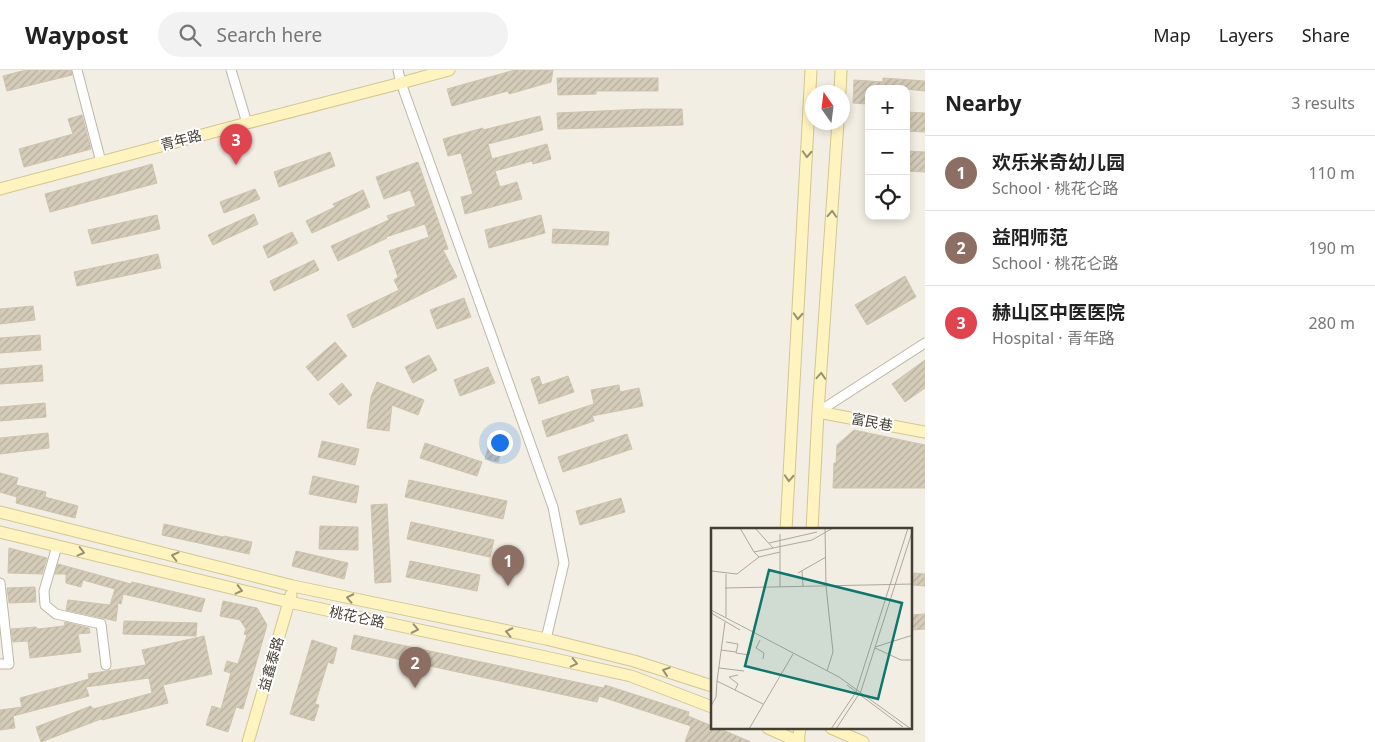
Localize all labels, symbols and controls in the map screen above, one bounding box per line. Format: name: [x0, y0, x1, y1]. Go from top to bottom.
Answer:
search box: [158, 12, 508, 57]
text: Waypost: [25, 18, 128, 51]
icon: search: [176, 21, 204, 49]
text: Search here: [216, 22, 322, 48]
text: Map: [1153, 23, 1191, 47]
text: Layers: [1219, 23, 1274, 47]
text: Share: [1302, 23, 1350, 47]
north arrow: [805, 85, 850, 130]
map controls: [865, 85, 910, 220]
button: +: [865, 85, 910, 130]
text: Nearby: [945, 89, 1021, 117]
text: 3 results: [1291, 92, 1355, 114]
pin: 3: [220, 124, 252, 165]
street label: 青年路: [158, 125, 204, 154]
button: −: [865, 130, 910, 175]
text: 欢乐米奇幼儿园: [992, 149, 1125, 175]
one-way arrow: [801, 150, 812, 158]
text: 1: [956, 162, 966, 184]
text: 110 m: [1308, 162, 1355, 184]
button: locate: [865, 175, 910, 220]
text: School · 桃花仑路: [992, 177, 1118, 199]
one-way arrow: [826, 210, 837, 218]
text: 益阳师范: [992, 224, 1068, 250]
text: 2: [956, 237, 966, 259]
text: 190 m: [1308, 237, 1355, 259]
text: School · 桃花仑路: [992, 252, 1118, 274]
text: 赫山区中医医院: [992, 299, 1125, 325]
one-way arrow: [792, 312, 803, 320]
text: 3: [956, 312, 966, 334]
text: 280 m: [1308, 312, 1355, 334]
text: Hospital · 青年路: [992, 327, 1115, 349]
one-way arrow: [815, 372, 826, 380]
street label: 富民巷: [850, 408, 895, 435]
your location: [487, 430, 513, 456]
one-way arrow: [783, 474, 794, 482]
inset map: [711, 528, 912, 730]
pin: 1: [492, 545, 524, 586]
one-way arrow: [77, 546, 86, 557]
one-way arrow: [171, 552, 179, 562]
one-way arrow: [235, 584, 244, 595]
one-way arrow: [345, 594, 354, 604]
street label: 桃花仑路: [328, 601, 386, 632]
one-way arrow: [411, 623, 420, 634]
one-way arrow: [504, 627, 513, 637]
street label: 益鑫泰路: [254, 634, 287, 693]
pin: 2: [399, 647, 431, 688]
one-way arrow: [569, 657, 578, 668]
one-way arrow: [662, 667, 671, 677]

